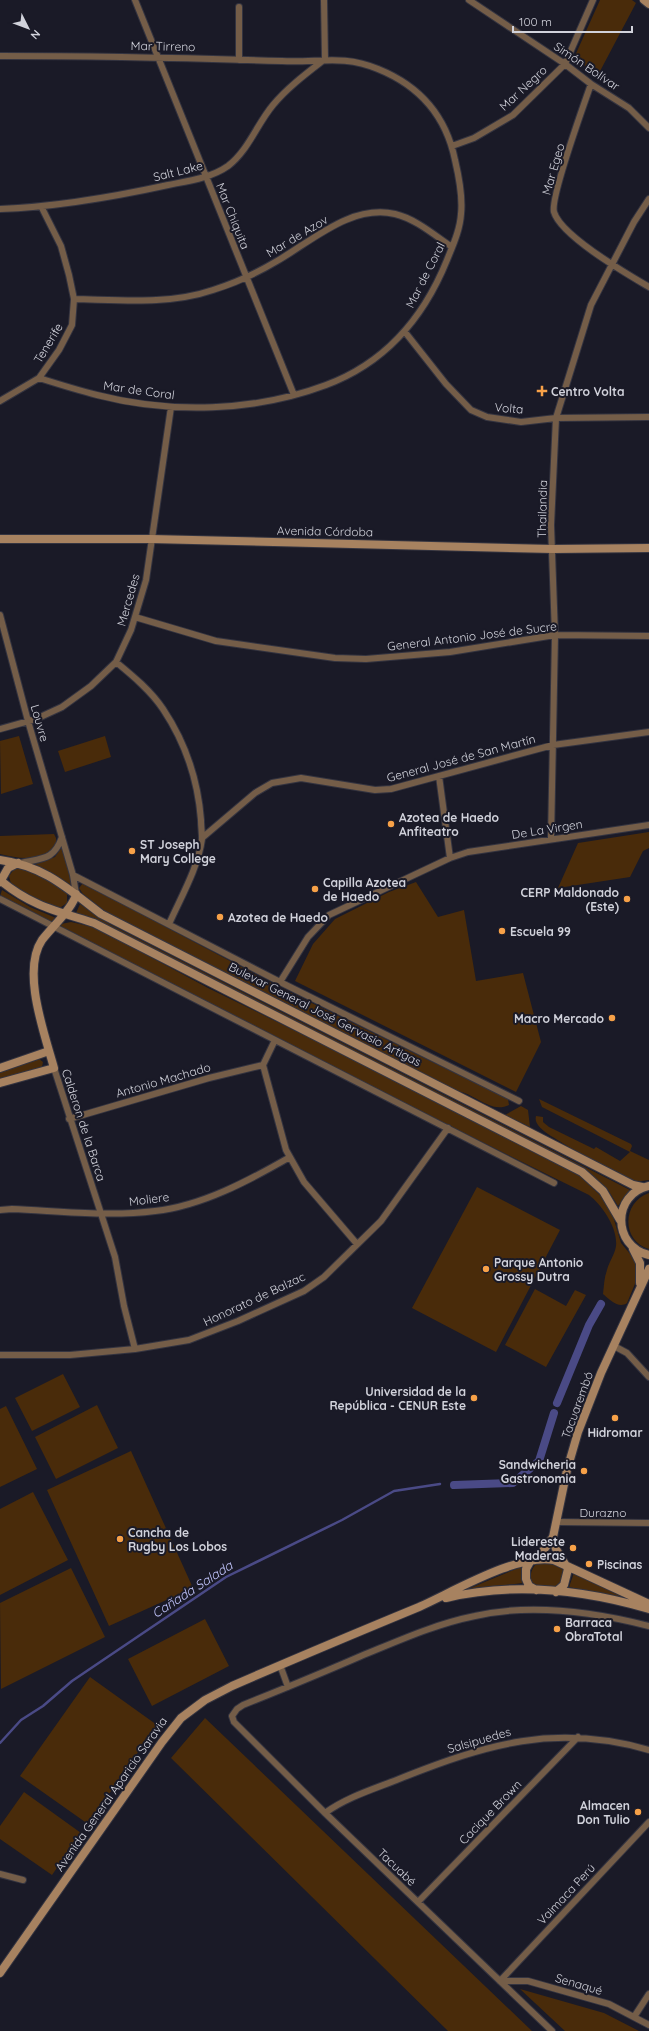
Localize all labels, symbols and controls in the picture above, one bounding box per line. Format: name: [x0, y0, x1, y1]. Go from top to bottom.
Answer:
north arrow: [8, 8, 48, 48]
scale bar: [513, 8, 632, 34]
text: 100 m: [519, 14, 552, 29]
text: N: [28, 27, 43, 42]
street label: Mar Tirreno: [130, 38, 196, 54]
street label: Simón Bolívar: [551, 38, 623, 94]
street label: Mar Negro: [496, 62, 550, 114]
street label: Mar Egeo: [538, 141, 568, 197]
street label: Salt Lake: [152, 158, 205, 184]
street label: Mar Chiquita: [213, 181, 253, 251]
street label: Mar de Azov: [263, 212, 331, 260]
street label: Mar de Coral: [402, 240, 448, 310]
street label: Tenerife: [30, 320, 66, 366]
street label: Mar de Coral: [102, 378, 176, 402]
place label: Centro Volta: [551, 384, 624, 399]
marker: Centro Volta: [536, 385, 548, 397]
street label: Volta: [494, 399, 524, 417]
street label: Thailandia: [534, 480, 550, 538]
street label: Avenida Córdoba: [277, 523, 373, 539]
street label: Mercedes: [113, 572, 143, 628]
street label: General Antonio José de Sucre: [386, 618, 558, 654]
street label: Louvre: [28, 703, 52, 744]
street label: General José de San Martín: [385, 731, 537, 785]
place label: Azotea de Haedo Anfiteatro: [399, 810, 499, 839]
street label: De La Virgen: [510, 816, 584, 842]
marker: Azotea de Haedo Anfiteatro: [386, 819, 396, 829]
place label: ST Joseph Mary College: [140, 837, 216, 866]
marker: ST Joseph Mary College: [127, 846, 137, 856]
place label: Capilla Azotea de Haedo: [323, 875, 406, 904]
marker: Capilla Azotea de Haedo: [310, 884, 320, 894]
place label: CERP Maldonado (Este): [521, 885, 620, 914]
marker: CERP Maldonado (Este): [622, 894, 632, 904]
place label: Azotea de Haedo: [228, 910, 328, 925]
marker: Azotea de Haedo: [215, 912, 225, 922]
place label: Escuela 99: [510, 924, 571, 939]
marker: Escuela 99: [497, 926, 507, 936]
street label: Bulevar General José Gervasio Artigas: [226, 959, 424, 1069]
place label: Macro Mercado: [514, 1011, 604, 1026]
marker: Macro Mercado: [607, 1013, 617, 1023]
street label: Antonio Machado: [114, 1059, 212, 1101]
street label: Calderon de la Barca: [59, 1067, 109, 1183]
street label: Moliere: [128, 1189, 170, 1209]
place label: Parque Antonio Grossy Dutra: [494, 1255, 584, 1284]
marker: Parque Antonio Grossy Dutra: [481, 1264, 491, 1274]
street label: Honorato de Balzac: [201, 1269, 307, 1329]
street label: Tacuarembó: [558, 1369, 596, 1441]
place label: Universidad de la República - CENUR Este: [329, 1384, 466, 1413]
marker: Universidad de la República - CENUR Este: [469, 1393, 479, 1403]
marker: Hidromar: [610, 1413, 620, 1423]
place label: Hidromar: [587, 1425, 643, 1440]
place label: Sandwicheria Gastronomia: [499, 1457, 576, 1486]
marker: Sandwicheria Gastronomia: [579, 1466, 589, 1476]
street label: Durazno: [579, 1505, 627, 1520]
place label: Cancha de Rugby Los Lobos: [128, 1525, 227, 1554]
marker: Cancha de Rugby Los Lobos: [115, 1534, 125, 1544]
place label: Lidereste Maderas: [511, 1534, 565, 1563]
marker: Lidereste Maderas: [568, 1543, 578, 1553]
water label: Cañada Salada: [149, 1556, 236, 1621]
place label: Piscinas: [597, 1557, 643, 1572]
marker: Piscinas: [584, 1559, 594, 1569]
place label: Barraca ObraTotal: [565, 1615, 623, 1644]
marker: Barraca ObraTotal: [552, 1624, 562, 1634]
street label: Avenida General Aparicio Saravia: [52, 1714, 170, 1874]
street label: Salsipuedes: [445, 1724, 513, 1756]
street label: Cacique Brown: [456, 1777, 524, 1847]
place label: Almacen Don Tulio: [577, 1798, 631, 1827]
marker: Almacen Don Tulio: [633, 1807, 643, 1817]
street label: Tacuabé: [375, 1845, 420, 1889]
street label: Vaimaca Perú: [534, 1860, 598, 1928]
street label: Senaqué: [554, 1970, 605, 1998]

